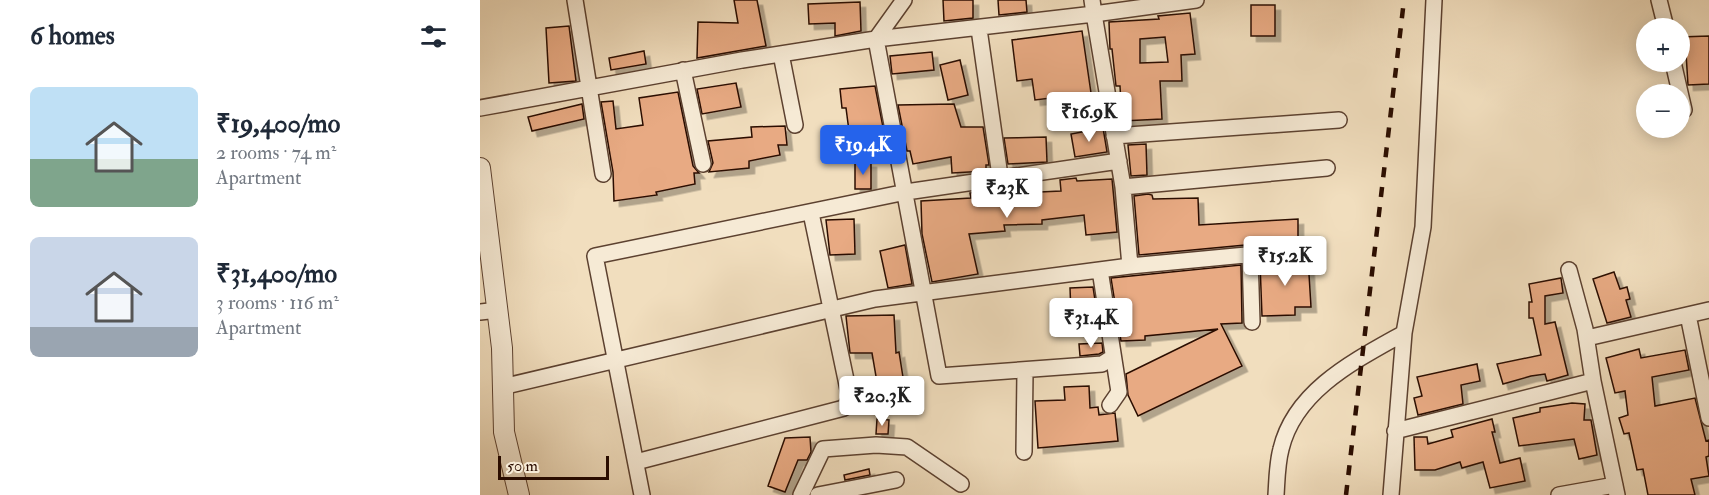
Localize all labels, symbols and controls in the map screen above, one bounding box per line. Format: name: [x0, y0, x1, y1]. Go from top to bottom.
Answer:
map controls: [1636, 18, 1690, 138]
button: +: [1636, 18, 1690, 72]
text: 6 homes: [30, 20, 115, 52]
icon: filters: [417, 20, 450, 53]
button: −: [1636, 84, 1690, 138]
pin: ₹16.9K: [1040, 92, 1138, 143]
text: ₹16.9K: [1061, 99, 1117, 124]
text: ₹19,400/mo: [216, 108, 340, 140]
icon: home: [78, 111, 150, 183]
pin: ₹19.4K: [814, 125, 912, 176]
text: ₹19.4K: [834, 132, 892, 157]
text: 2 rooms · 74 m²: [216, 140, 337, 165]
text: Apartment: [216, 165, 301, 190]
pin: ₹23K: [971, 168, 1043, 219]
text: ₹23K: [985, 175, 1029, 200]
pin: ₹15.2K: [1236, 236, 1334, 287]
text: ₹15.2K: [1258, 243, 1312, 268]
text: ₹31,400/mo: [216, 258, 337, 290]
icon: home: [78, 261, 150, 333]
text: 3 rooms · 116 m²: [216, 290, 339, 315]
pin: ₹31.4K: [1042, 298, 1140, 349]
text: ₹31.4K: [1063, 305, 1119, 330]
text: Apartment: [216, 315, 301, 340]
pin: ₹20.3K: [833, 376, 931, 427]
text: ₹20.3K: [853, 383, 911, 408]
scale bar: [498, 453, 609, 480]
text: 50 m: [507, 456, 538, 476]

